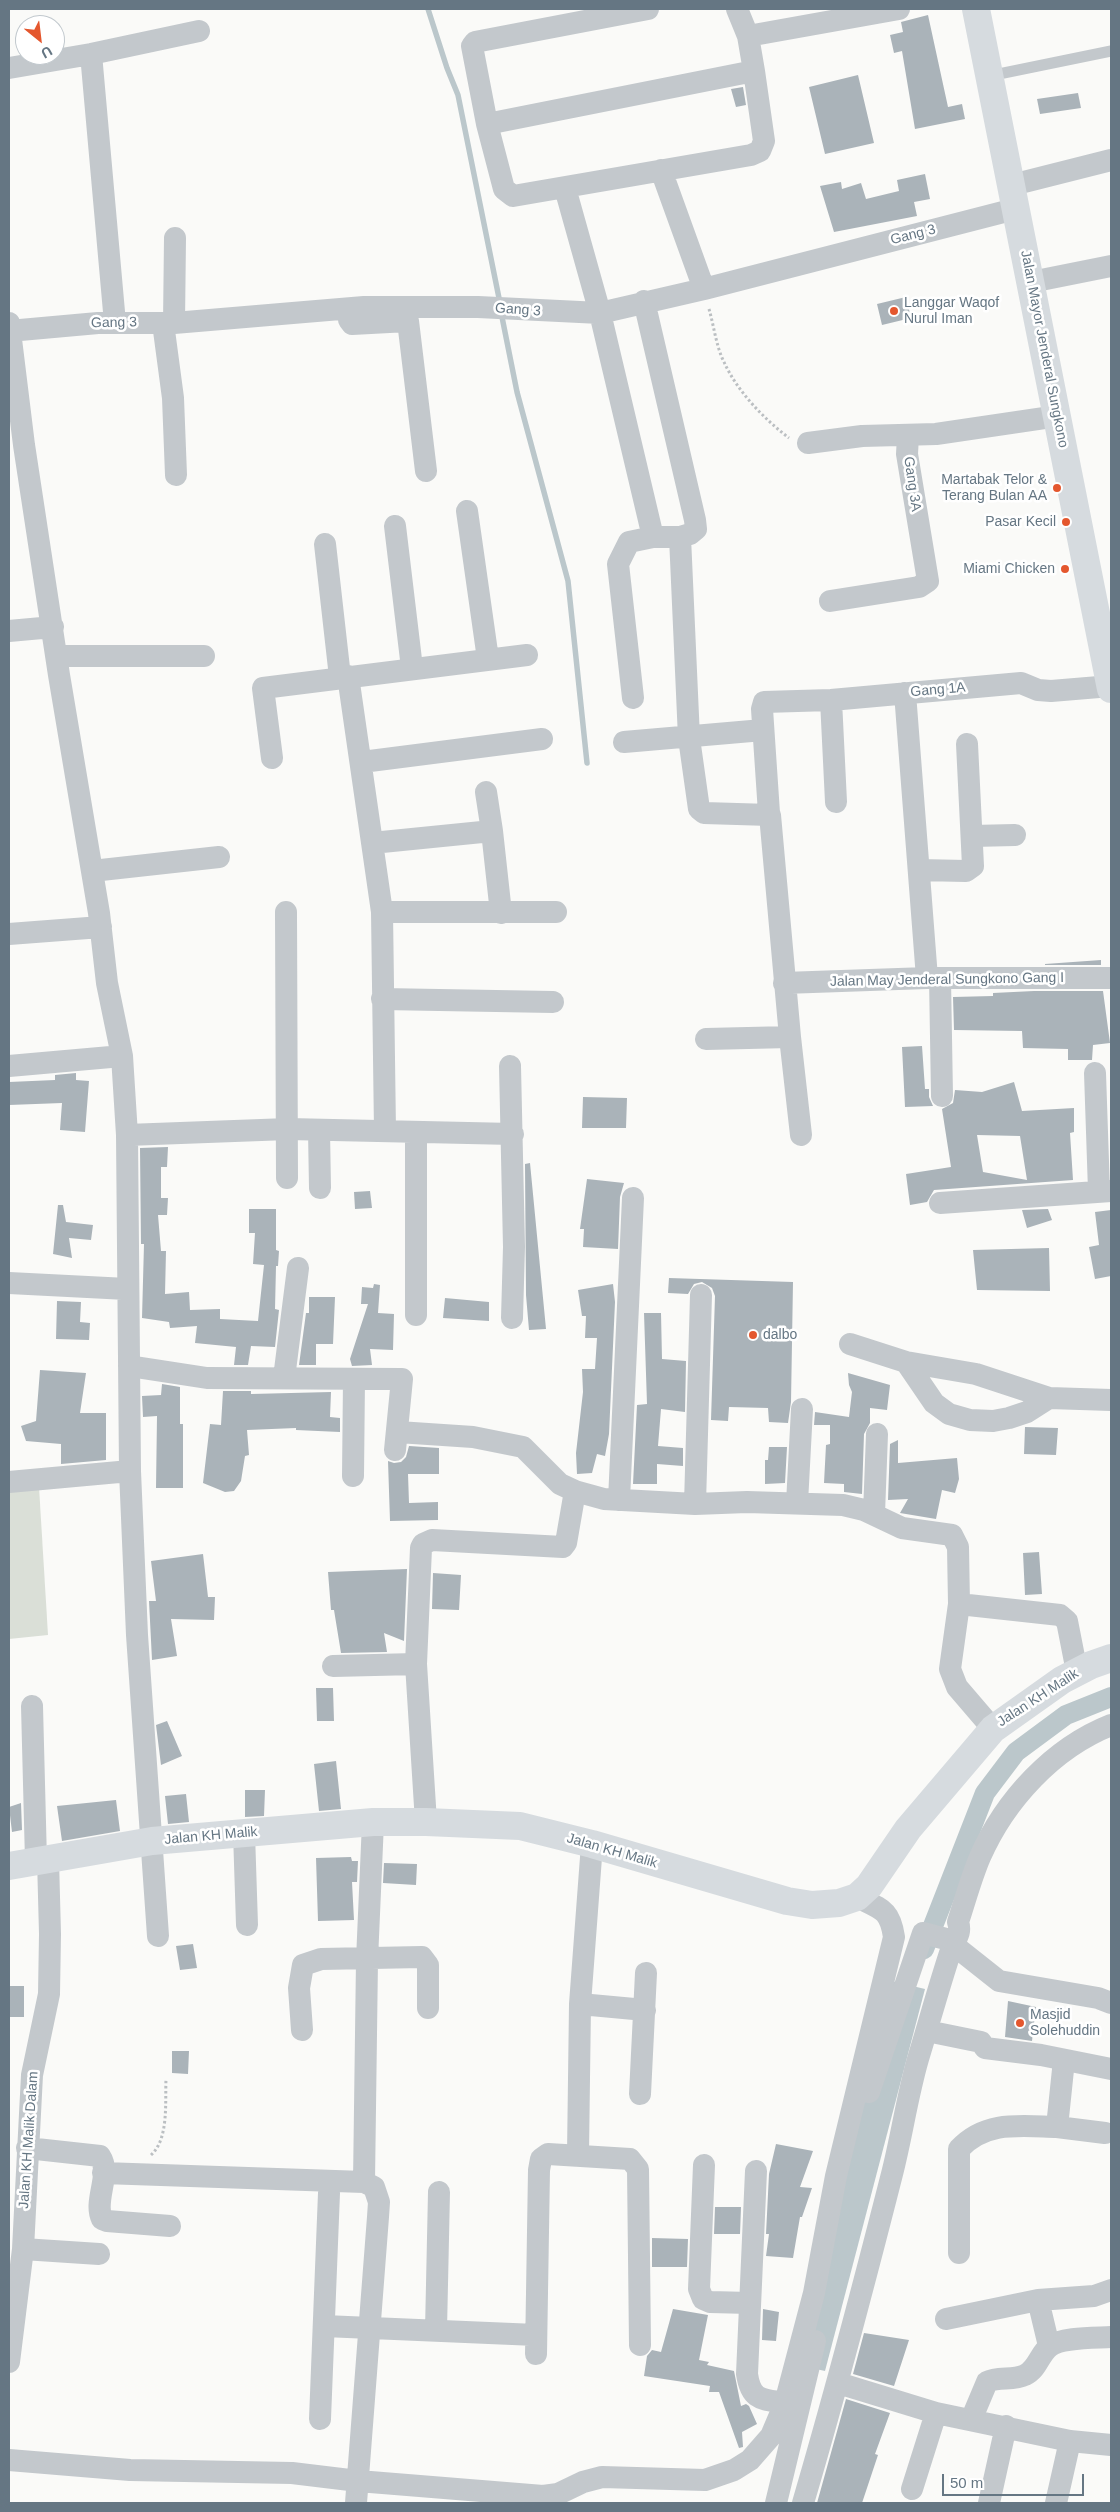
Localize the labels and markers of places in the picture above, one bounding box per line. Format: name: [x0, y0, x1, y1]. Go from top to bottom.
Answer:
place label: Langgar Waqof Nurul Iman: [904, 295, 999, 328]
marker: Langgar Waqof Nurul Iman: [888, 305, 900, 317]
place label: Martabak Telor & Terang Bulan AA: [941, 472, 1047, 504]
marker: Martabak Telor & Terang Bulan AA: [1051, 482, 1063, 494]
place label: Pasar Kecil: [985, 514, 1056, 530]
marker: Pasar Kecil: [1060, 516, 1072, 528]
place label: Miami Chicken: [963, 561, 1055, 577]
marker: Miami Chicken: [1059, 563, 1071, 575]
place label: dalbo: [763, 1327, 797, 1343]
marker: dalbo: [747, 1329, 759, 1341]
place label: Masjid Solehuddin: [1030, 2007, 1100, 2040]
marker: Masjid Solehuddin: [1014, 2017, 1026, 2029]

